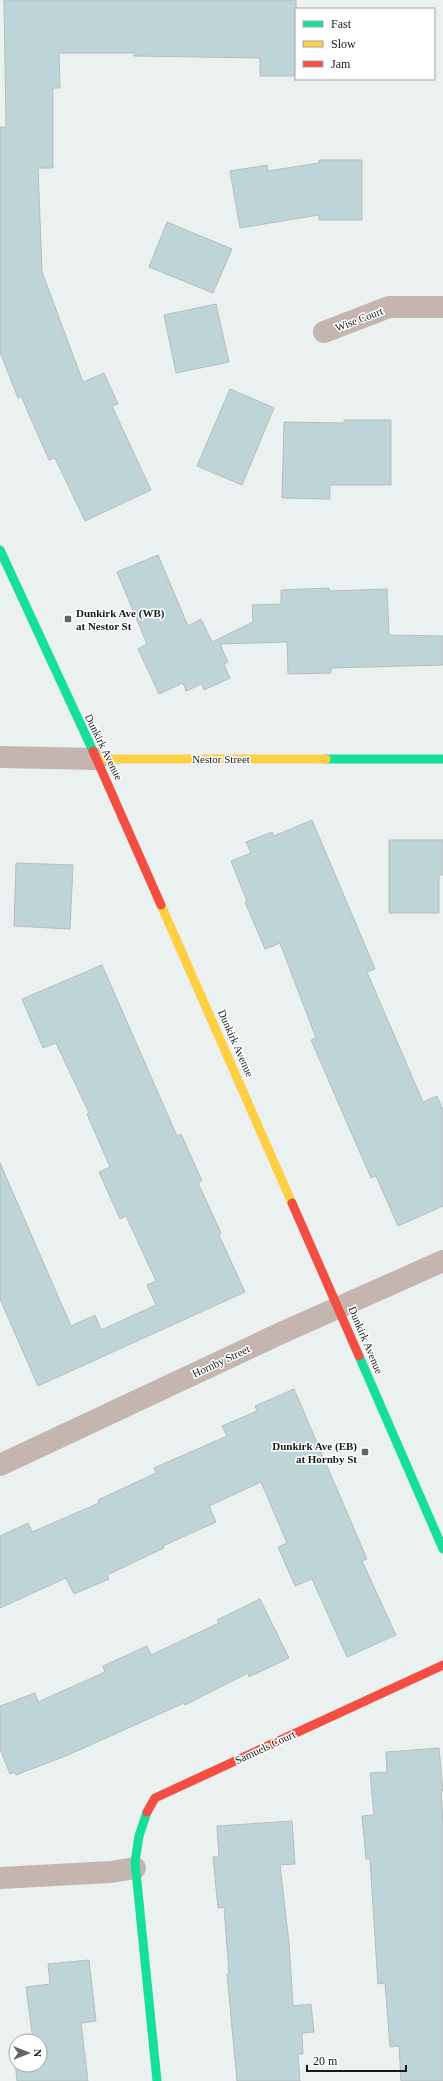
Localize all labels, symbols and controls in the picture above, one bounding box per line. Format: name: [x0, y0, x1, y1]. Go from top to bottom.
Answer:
legend: [295, 8, 435, 80]
text: Fast: [331, 17, 352, 31]
text: Slow: [331, 37, 356, 51]
text: Jam: [331, 57, 351, 71]
street label: Wise Court: [334, 304, 384, 334]
place label: Dunkirk Ave (WB) at Nestor St: [76, 607, 165, 632]
marker: Dunkirk Ave (WB) at Nestor St: [63, 614, 73, 624]
street label: Dunkirk Avenue: [83, 712, 125, 782]
street label: Nestor Street: [192, 753, 250, 765]
street label: Dunkirk Avenue: [216, 1008, 256, 1079]
street label: Dunkirk Avenue: [346, 1304, 386, 1376]
street label: Hornby Street: [190, 1342, 252, 1380]
place label: Dunkirk Ave (EB) at Hornby St: [272, 1440, 357, 1465]
marker: Dunkirk Ave (EB) at Hornby St: [360, 1447, 370, 1457]
street label: Samuels Court: [233, 1728, 297, 1766]
north arrow: [8, 2033, 48, 2073]
scale bar: [307, 2047, 406, 2073]
text: N: [32, 2049, 44, 2057]
text: 20 m: [313, 2054, 338, 2068]

